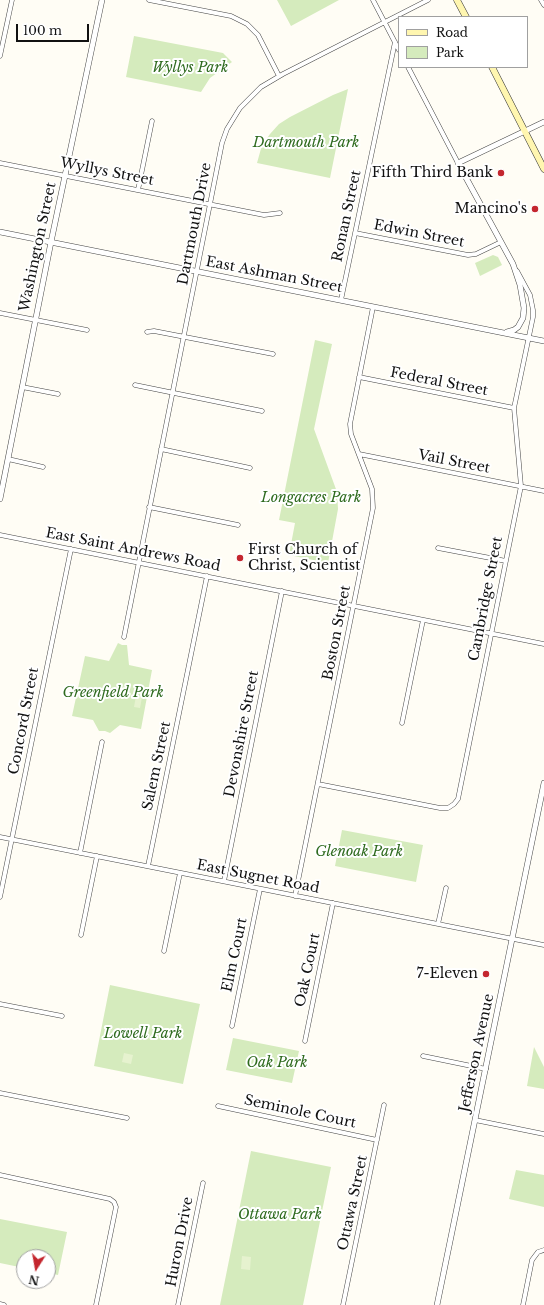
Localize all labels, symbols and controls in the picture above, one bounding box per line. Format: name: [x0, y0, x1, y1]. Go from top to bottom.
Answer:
scale bar: [18, 16, 91, 42]
legend: [398, 16, 528, 68]
text: 100 m: [23, 23, 62, 38]
text: Road: [436, 25, 468, 40]
text: Park: [436, 45, 464, 60]
park label: Wyllys Park: [152, 60, 228, 76]
park label: Dartmouth Park: [253, 135, 359, 151]
street label: Wyllys Street: [59, 155, 155, 189]
street label: Dartmouth Drive: [175, 161, 215, 287]
place label: Fifth Third Bank: [372, 165, 493, 181]
marker: Fifth Third Bank: [496, 168, 506, 178]
street label: Ronan Street: [329, 169, 365, 263]
street label: Washington Street: [16, 181, 60, 313]
place label: Mancino's: [454, 201, 527, 217]
marker: Mancino's: [530, 204, 540, 214]
street label: Edwin Street: [372, 217, 466, 251]
street label: East Ashman Street: [204, 253, 344, 297]
street label: Federal Street: [389, 364, 489, 400]
street label: Vail Street: [417, 447, 491, 477]
park label: Longacres Park: [261, 490, 361, 506]
street label: East Saint Andrews Road: [44, 525, 222, 575]
street label: Cambridge Street: [466, 535, 506, 663]
place label: First Church of Christ, Scientist: [248, 542, 360, 574]
marker: First Church of Christ, Scientist: [235, 553, 245, 563]
street label: Boston Street: [320, 584, 354, 682]
street label: Concord Street: [5, 666, 43, 776]
street label: Devonshire Street: [221, 669, 263, 799]
park label: Greenfield Park: [62, 685, 164, 701]
street label: Salem Street: [139, 720, 175, 812]
park label: Glenoak Park: [315, 844, 403, 860]
street label: East Sugnet Road: [195, 857, 321, 897]
street label: Elm Court: [219, 916, 251, 994]
street label: Oak Court: [292, 931, 324, 1009]
place label: 7-Eleven: [416, 966, 478, 982]
marker: 7-Eleven: [481, 969, 491, 979]
street label: Jefferson Avenue: [456, 992, 498, 1114]
park label: Lowell Park: [104, 1026, 182, 1042]
park label: Oak Park: [247, 1055, 307, 1071]
street label: Seminole Court: [243, 1092, 357, 1132]
street label: Ottawa Street: [335, 1154, 371, 1252]
street label: Huron Drive: [163, 1196, 197, 1288]
park label: Ottawa Park: [238, 1207, 322, 1223]
north arrow: [16, 1249, 56, 1289]
text: N: [27, 1272, 40, 1288]

